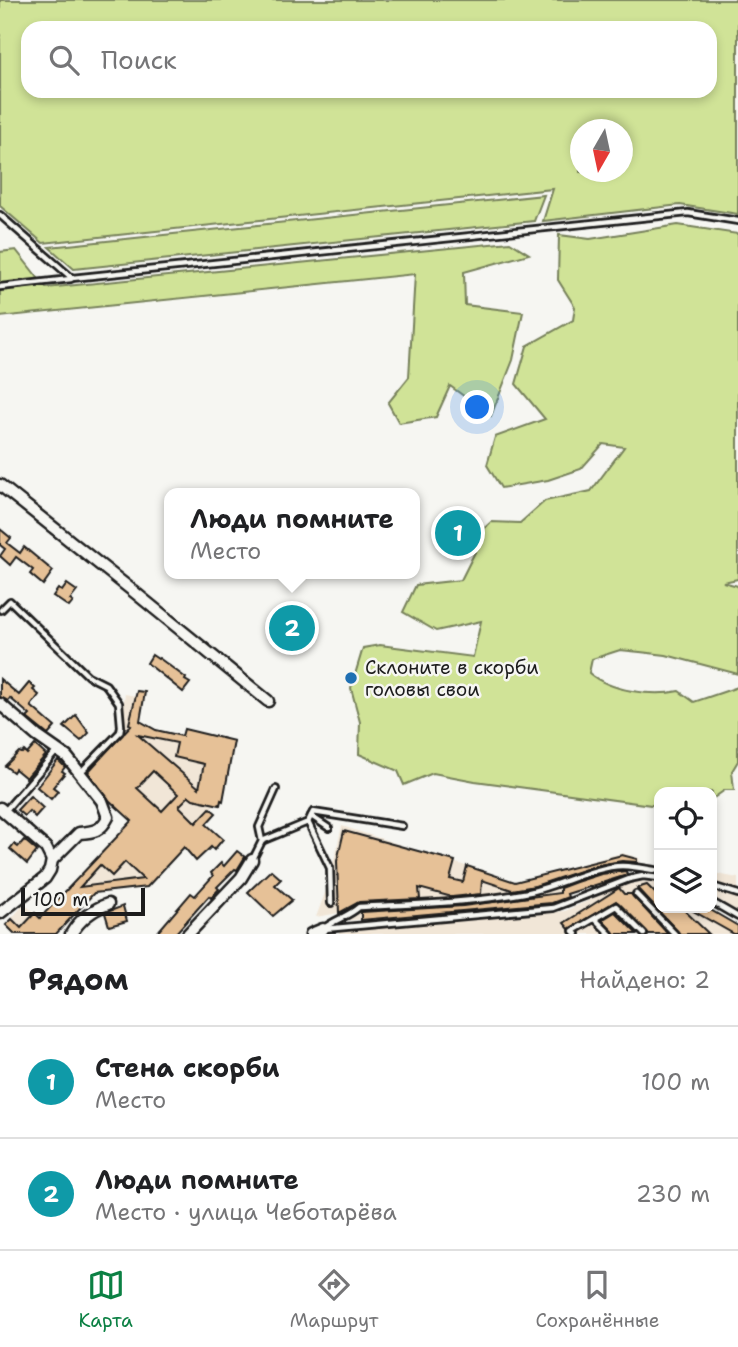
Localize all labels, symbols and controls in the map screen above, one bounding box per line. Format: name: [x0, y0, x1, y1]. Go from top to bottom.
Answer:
search box: [21, 21, 717, 98]
icon: search: [45, 41, 83, 79]
text: Поиск: [101, 42, 177, 77]
north arrow: [570, 119, 633, 182]
your location: [460, 390, 494, 424]
popup: [164, 488, 420, 579]
text: Люди помните: [190, 501, 394, 536]
pin: 1: [435, 507, 481, 559]
text: Место: [190, 536, 261, 566]
pin: 2: [269, 602, 315, 654]
place label: Склоните в скорби головы свои: [365, 655, 539, 702]
marker: Склоните в скорби головы свои: [343, 670, 359, 686]
map controls: [654, 787, 717, 913]
button: locate: [654, 787, 717, 850]
button: layers: [654, 850, 717, 913]
scale bar: [21, 885, 145, 917]
text: 100 m: [32, 887, 89, 912]
text: Рядом: [28, 959, 128, 1000]
text: Найдено: 2: [580, 965, 710, 995]
text: Стена скорби: [95, 1050, 280, 1085]
text: 1: [46, 1067, 56, 1097]
text: 100 m: [641, 1067, 710, 1097]
text: Место: [95, 1085, 166, 1115]
text: Люди помните: [95, 1162, 299, 1197]
text: 2: [43, 1179, 59, 1209]
text: 230 m: [636, 1179, 710, 1209]
text: Место · улица Чеботарёва: [95, 1197, 397, 1227]
tab: Карта: [78, 1266, 133, 1333]
tab: Маршрут: [290, 1266, 378, 1333]
tab: Сохранённые: [535, 1266, 660, 1333]

